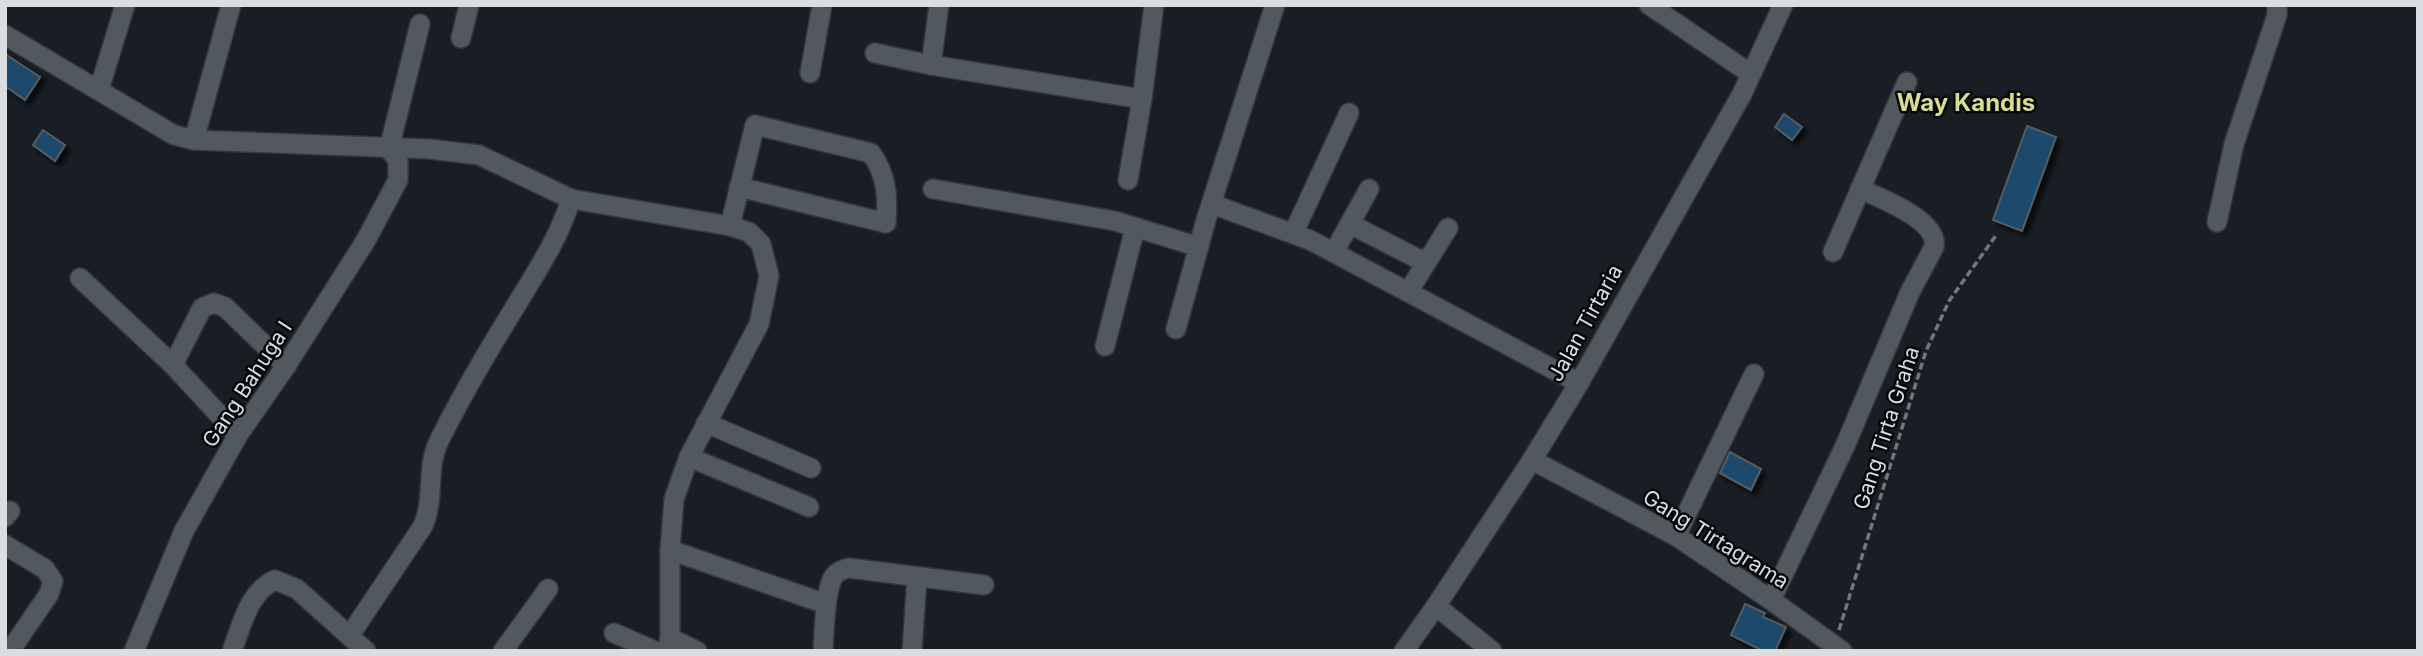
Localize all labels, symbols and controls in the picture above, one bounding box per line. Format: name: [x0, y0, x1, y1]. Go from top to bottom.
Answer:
district label: Way Kandis: [1897, 88, 2035, 117]
street label: Jalan Tirtaria: [1543, 260, 1627, 386]
street label: Gang Bahuga I: [197, 316, 297, 452]
street label: Gang Tirta Graha: [1848, 343, 1924, 513]
street label: Gang Tirtagrama: [1639, 484, 1793, 594]

